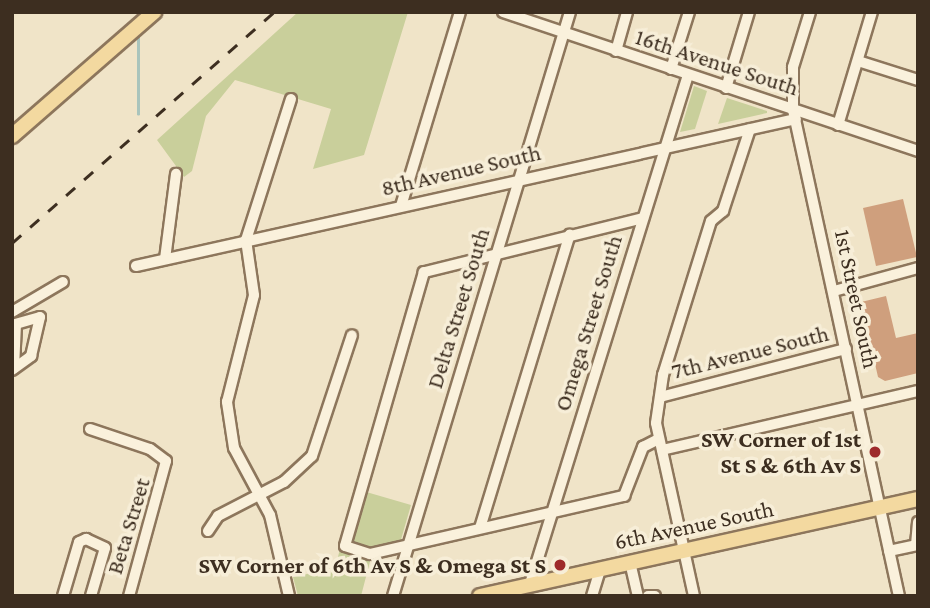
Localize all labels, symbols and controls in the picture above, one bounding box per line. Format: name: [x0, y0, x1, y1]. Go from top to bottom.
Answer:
street label: 16th Avenue South: [632, 23, 802, 101]
street label: 8th Avenue South: [379, 138, 543, 202]
street label: Delta Street South: [420, 224, 496, 392]
street label: 1st Street South: [829, 227, 885, 371]
street label: Omega Street South: [548, 232, 628, 414]
street label: 7th Avenue South: [668, 319, 832, 385]
place label: SW Corner of 1st St S & 6th Av S: [701, 425, 861, 479]
marker: SW Corner of 1st St S & 6th Av S: [867, 444, 883, 460]
street label: Beta Street: [100, 475, 156, 577]
street label: 6th Avenue South: [612, 495, 776, 555]
place label: SW Corner of 6th Av S & Omega St S: [199, 551, 546, 579]
marker: SW Corner of 6th Av S & Omega St S: [552, 557, 568, 573]

